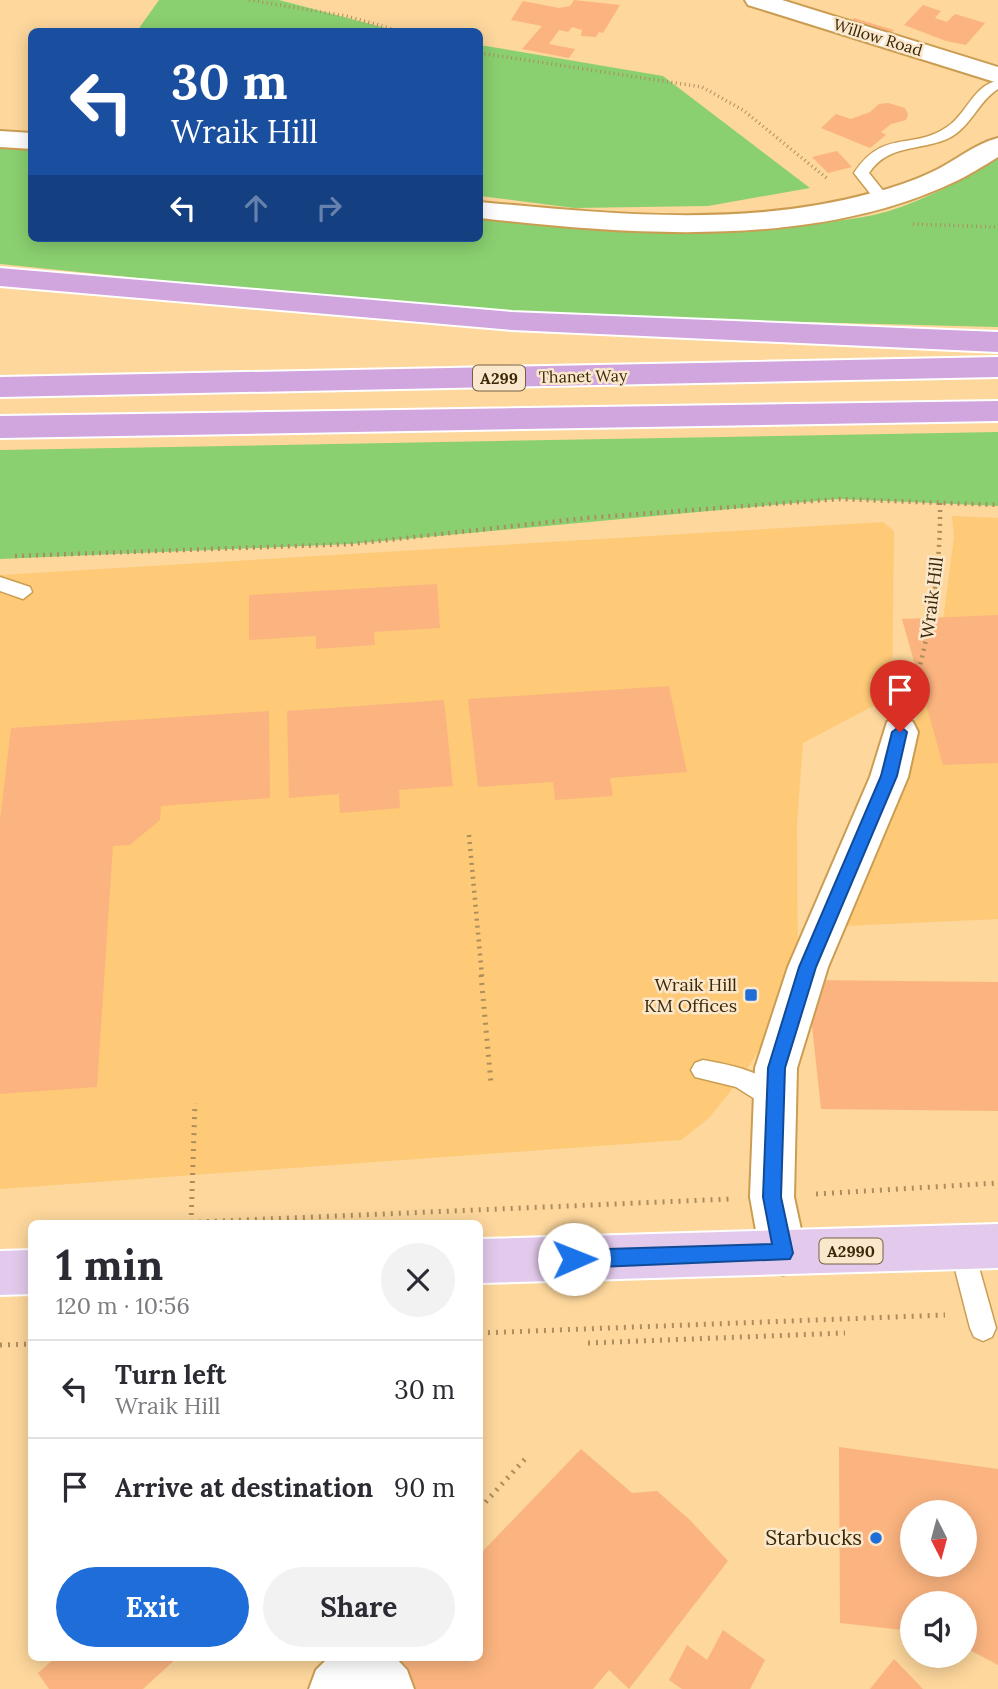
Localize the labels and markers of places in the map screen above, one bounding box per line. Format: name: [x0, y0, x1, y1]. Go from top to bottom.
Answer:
pin: [870, 660, 930, 732]
place label: Wraik Hill KM Offices: [644, 973, 737, 1017]
marker: Wraik Hill KM Offices: [743, 987, 759, 1003]
place label: Starbucks: [765, 1524, 862, 1551]
marker: Starbucks: [868, 1530, 884, 1546]

